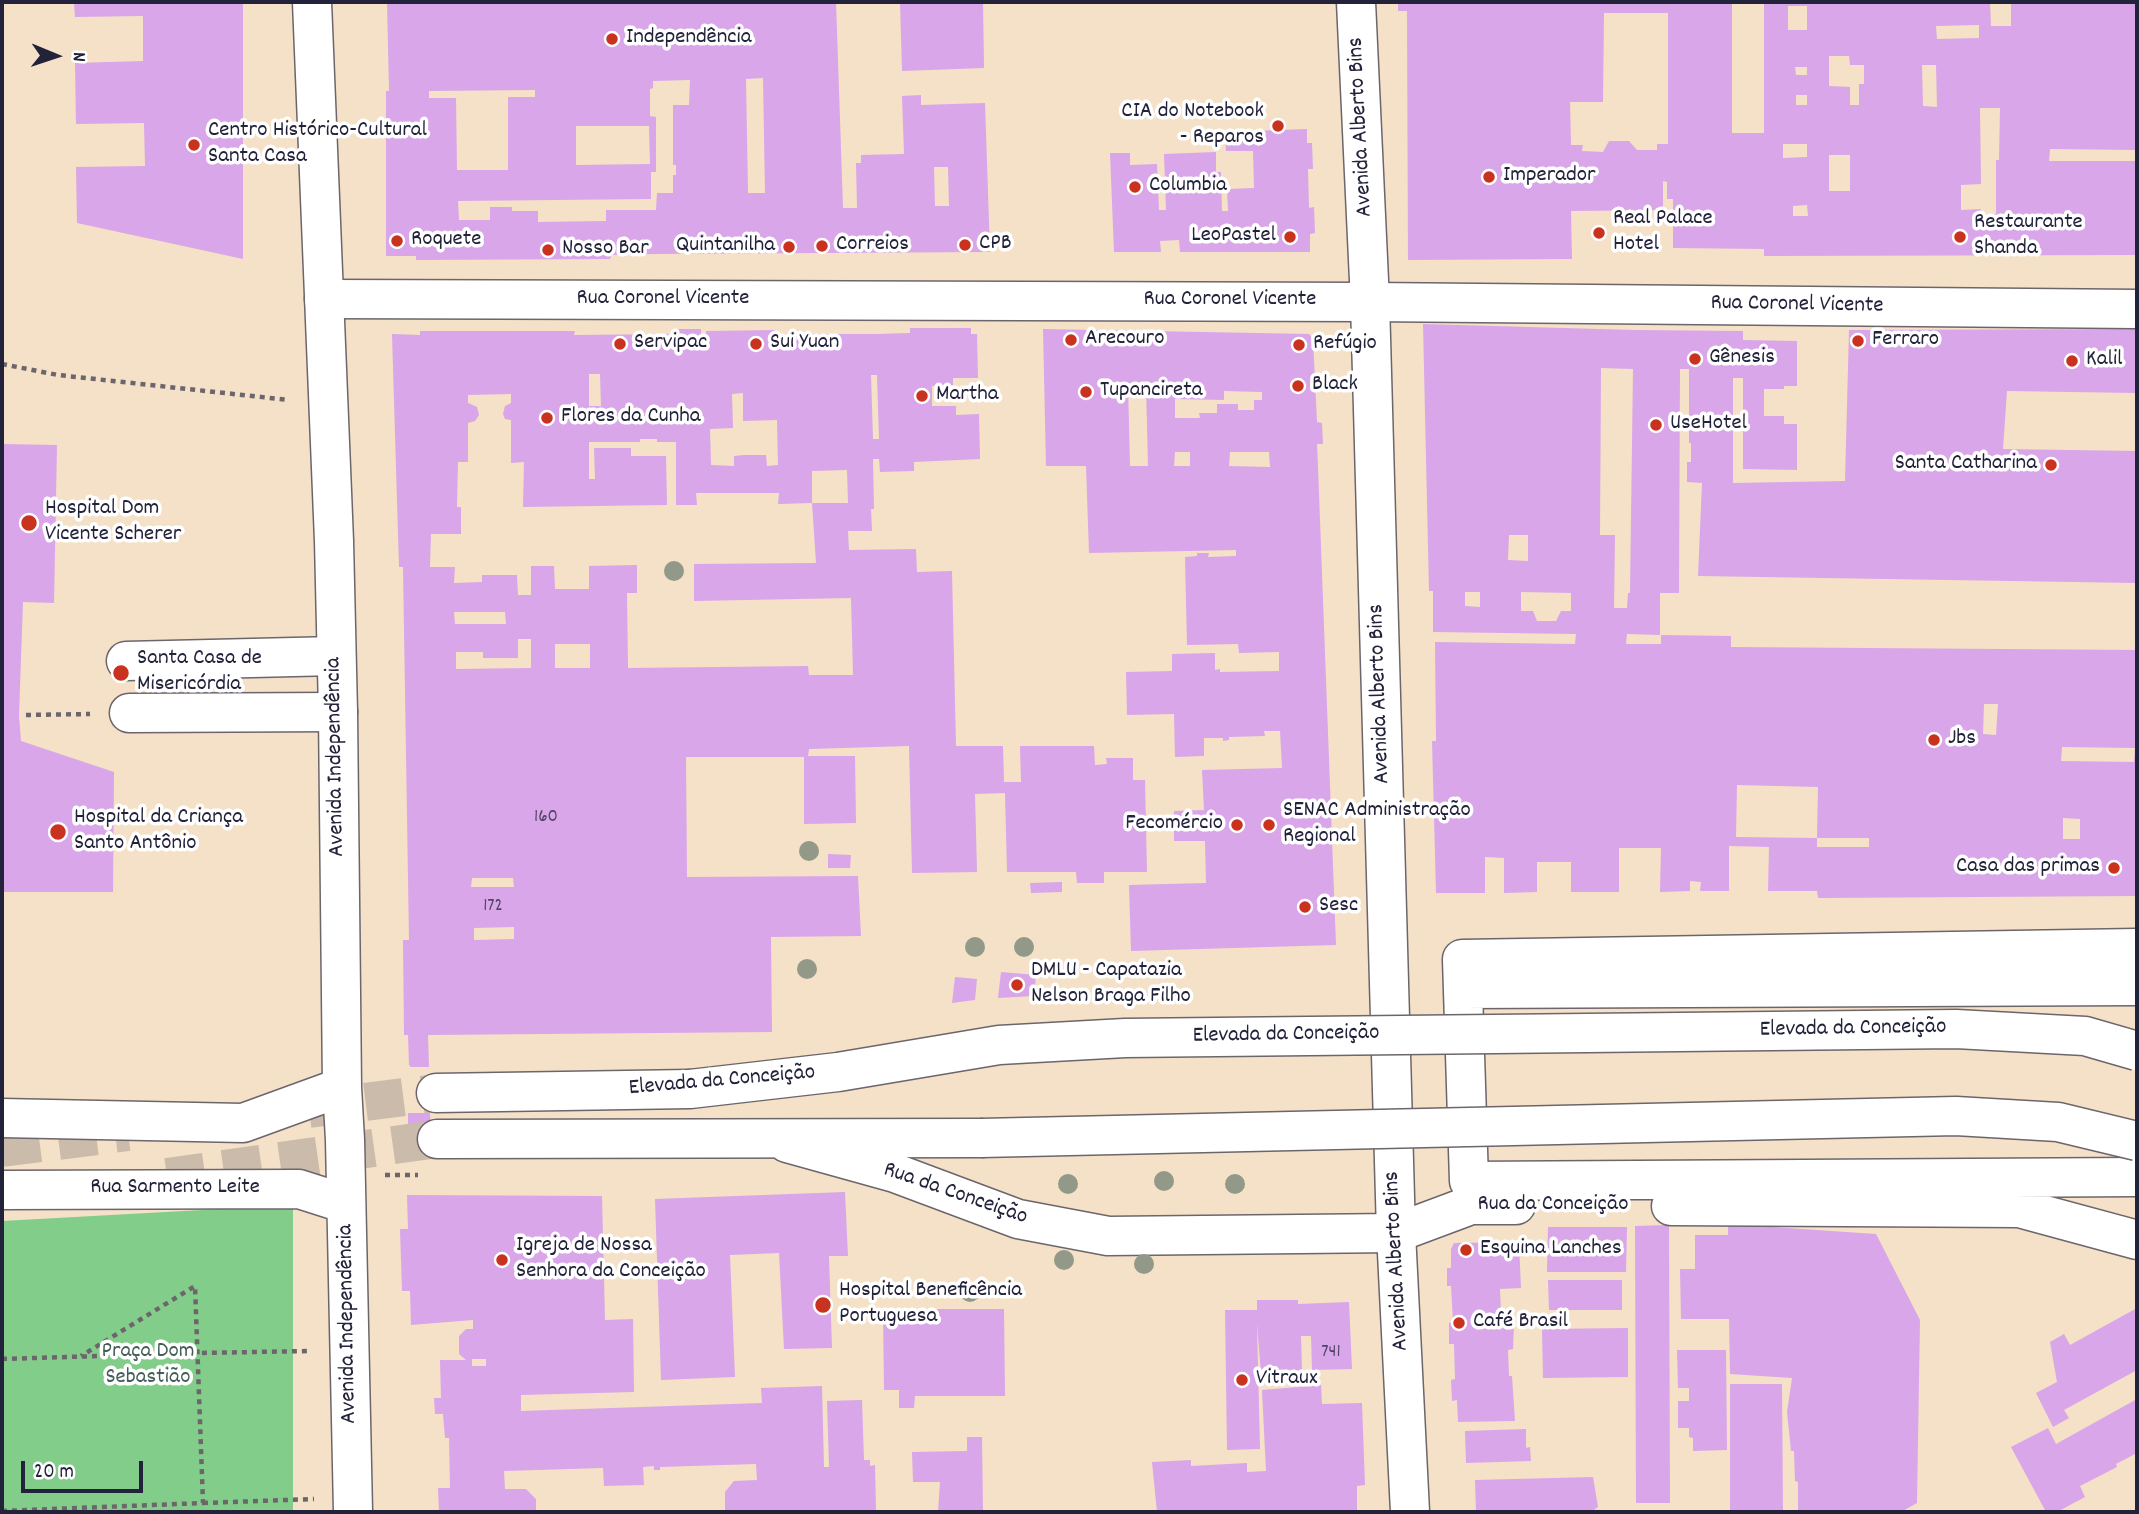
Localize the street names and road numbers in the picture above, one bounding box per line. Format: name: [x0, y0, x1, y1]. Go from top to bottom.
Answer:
street label: Avenida Alberto Bins: [1344, 36, 1380, 218]
street label: Rua Coronel Vicente: [577, 286, 749, 314]
street label: Rua Coronel Vicente: [1144, 287, 1316, 315]
street label: Rua Coronel Vicente: [1710, 291, 1884, 321]
street label: Avenida Alberto Bins: [1364, 604, 1398, 784]
street label: Avenida Independência: [321, 657, 353, 857]
street label: Elevada da Conceição: [1759, 1015, 1947, 1045]
street label: Elevada da Conceição: [1192, 1021, 1380, 1051]
street label: Elevada da Conceição: [628, 1060, 816, 1104]
street label: Rua da Conceição: [879, 1157, 1031, 1233]
street label: Avenida Alberto Bins: [1380, 1170, 1416, 1352]
street label: Rua Sarmento Leite: [90, 1175, 260, 1203]
street label: Rua da Conceição: [1478, 1192, 1628, 1220]
street label: Avenida Independência: [333, 1224, 365, 1424]

